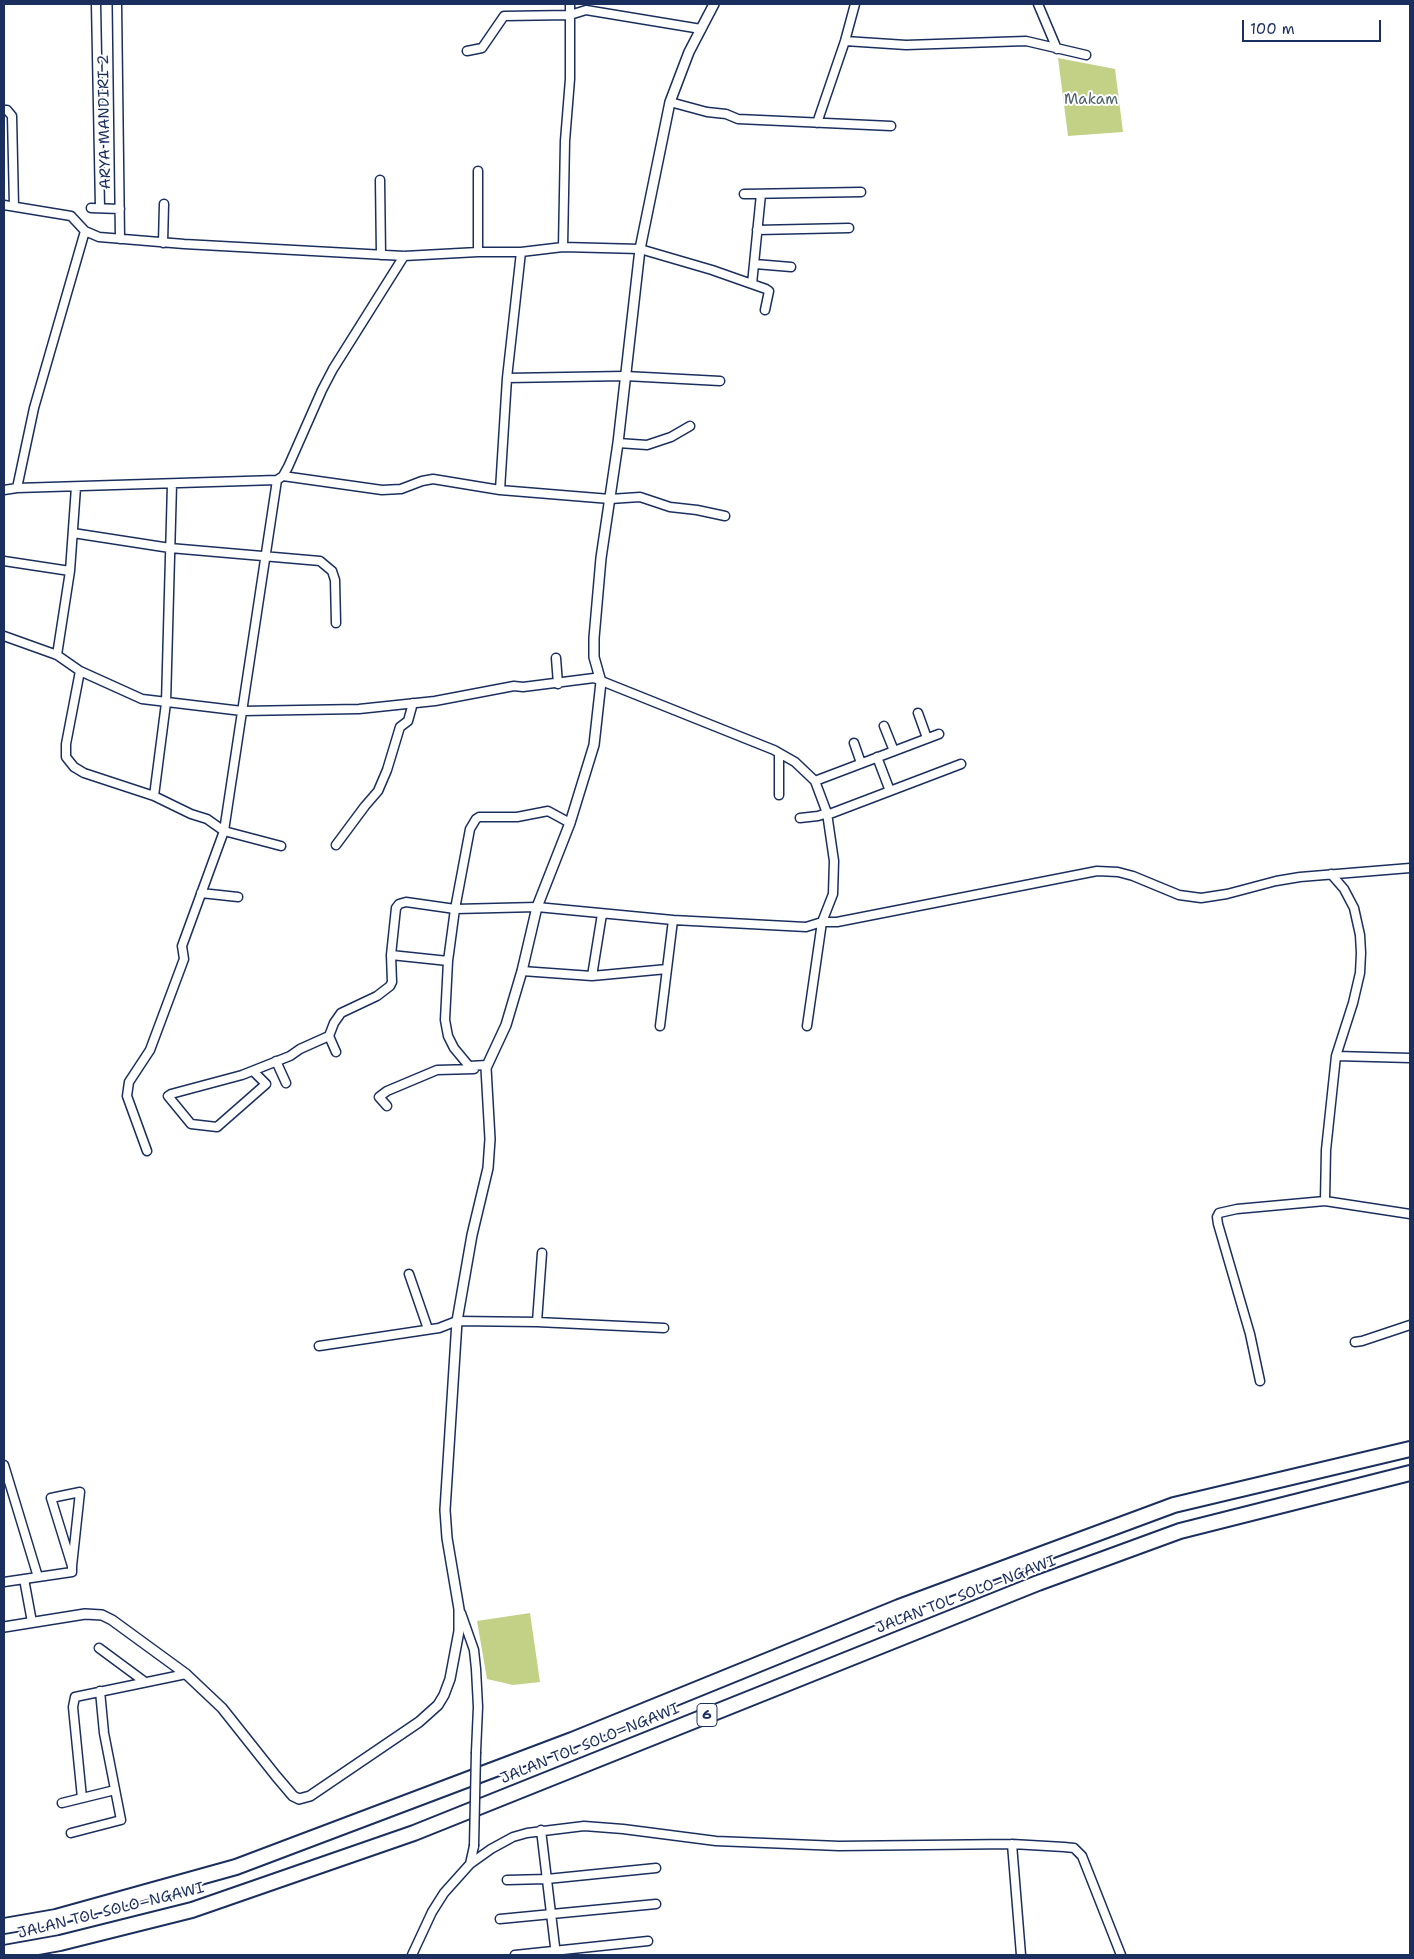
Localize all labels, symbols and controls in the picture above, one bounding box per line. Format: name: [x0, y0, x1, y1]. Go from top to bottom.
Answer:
scale bar: [1244, 10, 1383, 42]
text: 100 m: [1250, 19, 1295, 39]
street label: ARYA MANDIRI 2: [95, 55, 115, 189]
park label: Makam: [1064, 91, 1118, 109]
street label: JALAN TOL SOLO–NGAWI: [873, 1552, 1059, 1638]
street label: JALAN TOL SOLO–NGAWI: [498, 1700, 682, 1788]
road number: 6: [697, 1704, 717, 1726]
street label: JALAN TOL SOLO–NGAWI: [16, 1879, 206, 1943]

